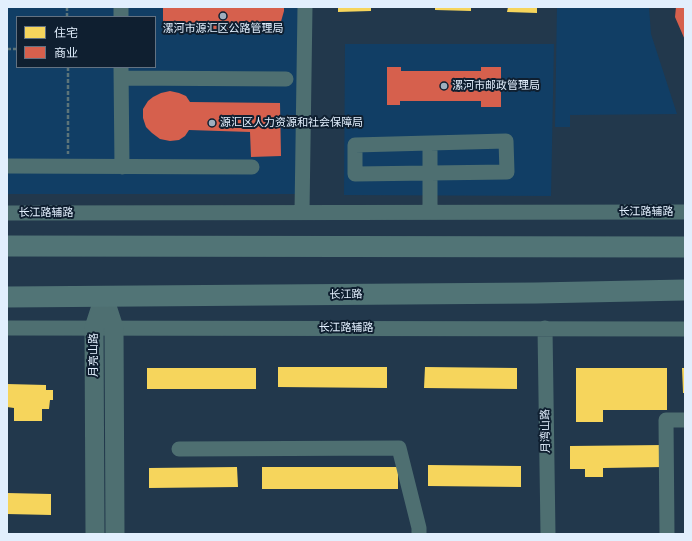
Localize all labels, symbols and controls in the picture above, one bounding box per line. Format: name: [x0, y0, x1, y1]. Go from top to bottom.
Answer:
marker: 漯河市源汇区公路管理局: [218, 11, 228, 21]
legend: [16, 16, 156, 68]
place label: 漯河市源汇区公路管理局: [163, 22, 283, 36]
text: 住宅: [54, 26, 78, 40]
text: 商业: [54, 46, 78, 60]
place label: 漯河市邮政管理局: [452, 79, 540, 93]
marker: 漯河市邮政管理局: [439, 81, 449, 91]
place label: 源汇区人力资源和社会保障局: [220, 116, 363, 130]
marker: 源汇区人力资源和社会保障局: [207, 118, 217, 128]
street label: 长江路辅路: [619, 205, 673, 219]
street label: 长江路辅路: [19, 206, 73, 220]
street label: 长江路: [329, 288, 363, 302]
street label: 长江路辅路: [319, 321, 373, 335]
street label: 月亮山路: [87, 333, 101, 377]
street label: 月湾山路: [539, 409, 553, 453]

